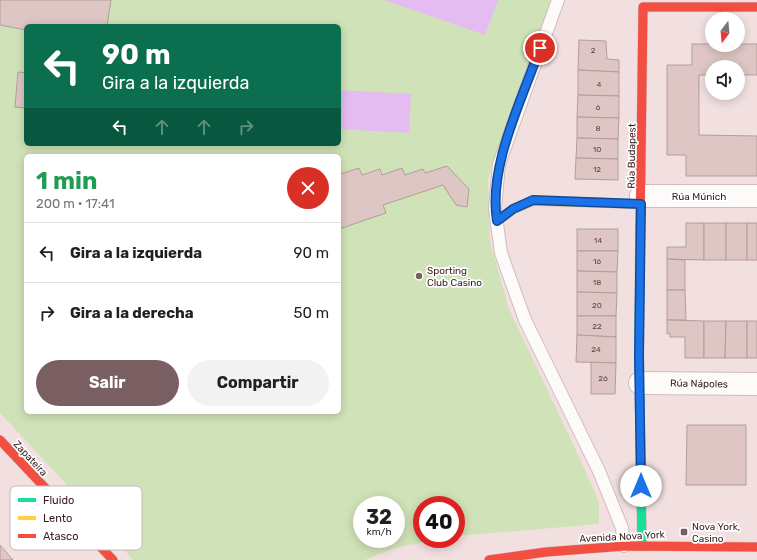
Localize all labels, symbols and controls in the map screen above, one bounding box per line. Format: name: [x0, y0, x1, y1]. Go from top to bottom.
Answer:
north arrow: [705, 12, 745, 52]
map controls: [705, 12, 745, 100]
pin: [523, 31, 557, 65]
icon: arrive: [529, 37, 551, 59]
text: 90 m: [102, 38, 171, 71]
icon: left: [36, 40, 88, 92]
house number: 2: [591, 46, 596, 55]
button: sound: [705, 60, 745, 100]
text: Gira a la izquierda: [102, 72, 249, 94]
house number: 4: [597, 80, 602, 89]
house number: 6: [596, 103, 601, 112]
icon: left: [109, 116, 131, 138]
icon: ahead: [151, 116, 173, 138]
icon: ahead: [193, 116, 215, 138]
icon: right: [235, 116, 257, 138]
street label: Rúa Budapest: [625, 123, 639, 189]
house number: 8: [595, 124, 601, 133]
house number: 10: [593, 145, 601, 154]
house number: 12: [593, 165, 601, 174]
text: 1 min: [36, 167, 97, 195]
button: close: [287, 167, 329, 209]
street label: Rúa Múnich: [672, 191, 726, 203]
text: 200 m · 17:41: [36, 196, 114, 211]
house number: 14: [594, 236, 602, 245]
icon: left: [36, 242, 58, 264]
text: Gira a la izquierda: [70, 244, 202, 262]
text: 90 m: [294, 244, 329, 262]
house number: 16: [593, 257, 601, 266]
place label: Sporting Club Casino: [427, 265, 482, 289]
marker: Sporting Club Casino: [414, 271, 424, 281]
house number: 18: [593, 278, 601, 287]
house number: 20: [592, 301, 602, 310]
icon: right: [36, 302, 58, 324]
text: Gira a la derecha: [70, 304, 194, 322]
text: 50 m: [294, 304, 329, 322]
house number: 22: [592, 322, 602, 331]
house number: 24: [591, 345, 601, 354]
button: Salir: [36, 360, 179, 406]
button: Compartir: [187, 360, 329, 406]
house number: 26: [598, 374, 608, 383]
street label: Rúa Nápoles: [670, 377, 728, 391]
street label: Zapateira: [11, 438, 50, 479]
position arrow: [620, 465, 662, 507]
legend: [10, 486, 142, 550]
text: Fluido: [43, 494, 74, 507]
speed limit sign: 40: [413, 496, 465, 548]
text: 32: [366, 505, 392, 529]
text: Lento: [43, 512, 72, 525]
place label: Nova York, Casino: [692, 521, 740, 545]
text: km/h: [367, 526, 391, 538]
marker: Nova York, Casino: [679, 527, 689, 537]
street label: Avenida Nova York: [579, 529, 666, 545]
text: Atasco: [43, 530, 78, 543]

